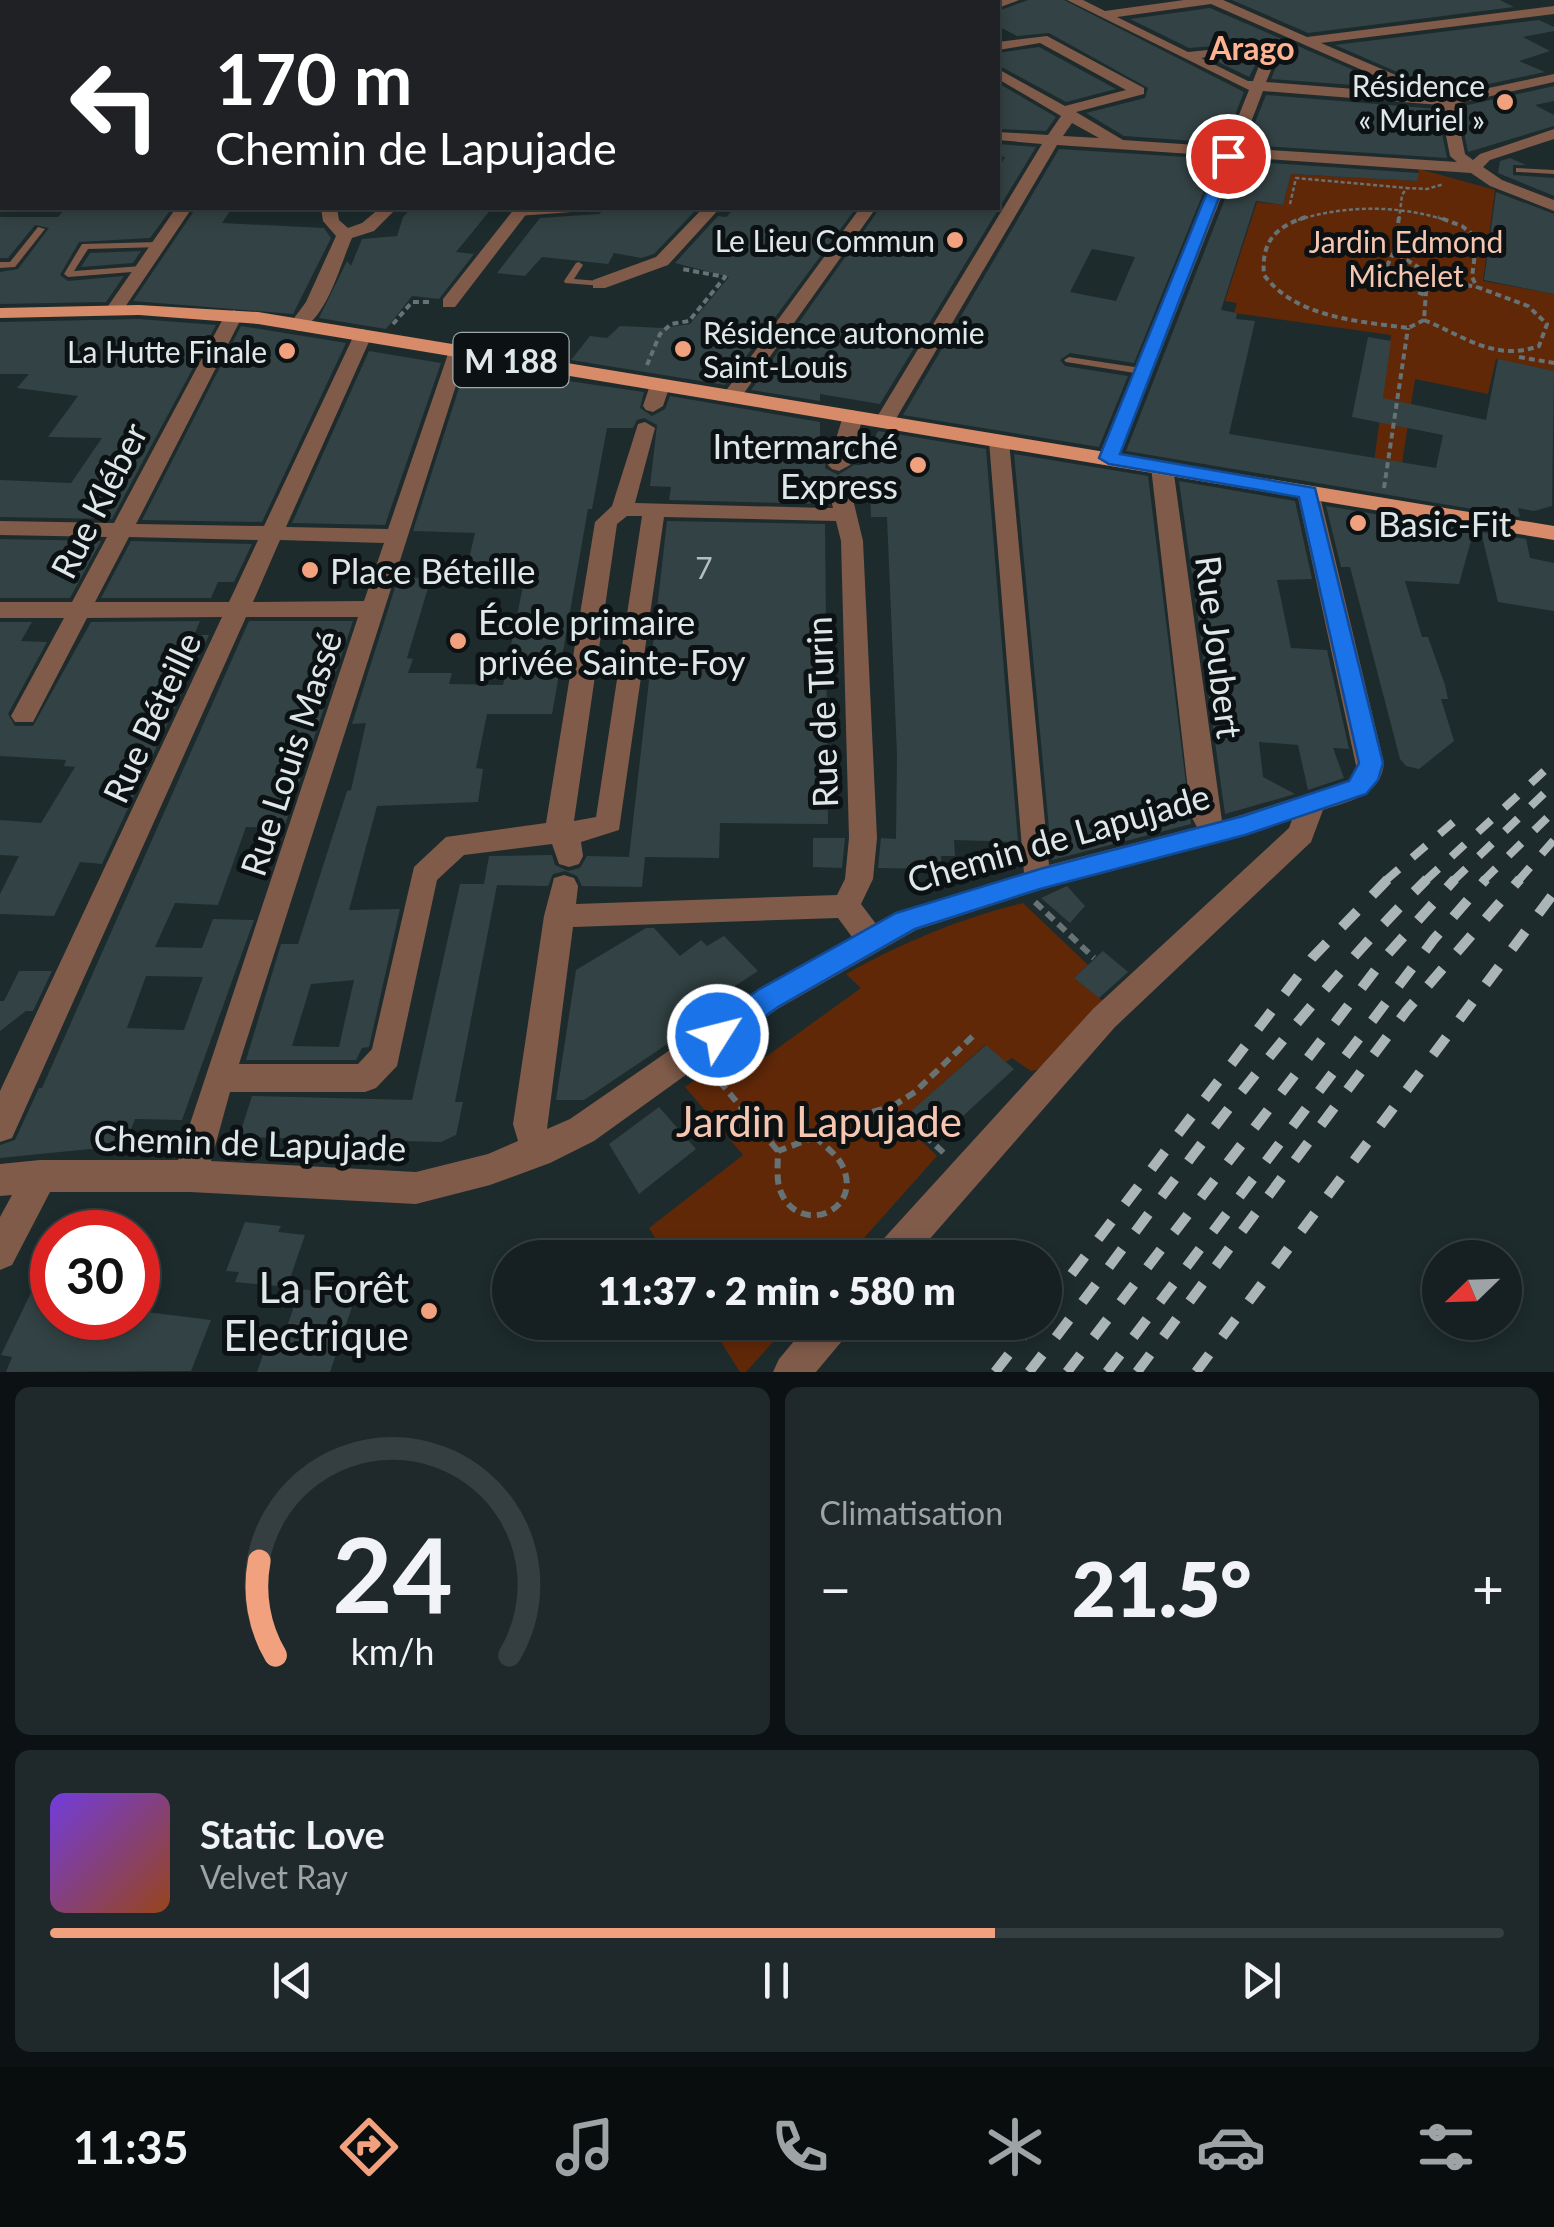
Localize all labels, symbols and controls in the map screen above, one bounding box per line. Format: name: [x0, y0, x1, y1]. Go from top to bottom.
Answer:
district label: Arago: [1208, 28, 1295, 67]
text: 170 m: [215, 36, 412, 120]
icon: left: [50, 40, 180, 170]
place label: Résidence « Muriel »: [1352, 67, 1485, 137]
marker: Résidence « Muriel »: [1494, 91, 1516, 113]
pin: [1186, 114, 1271, 199]
text: Chemin de Lapujade: [215, 121, 617, 175]
icon: arrive: [1201, 129, 1256, 184]
place label: Le Lieu Commun: [715, 222, 935, 258]
park label: Jardin Edmond Michelet: [1309, 223, 1503, 293]
marker: Le Lieu Commun: [944, 229, 966, 251]
place label: Résidence autonomie Saint-Louis: [703, 314, 985, 384]
place label: La Hutte Finale: [67, 333, 267, 369]
road number: M 188: [454, 333, 568, 387]
marker: Résidence autonomie Saint-Louis: [672, 338, 694, 360]
marker: La Hutte Finale: [276, 340, 298, 362]
street label: Rue Kléber: [41, 415, 155, 585]
place label: Intermarché Express: [713, 424, 898, 506]
marker: Intermarché Express: [907, 454, 929, 476]
place label: Basic-Fit: [1378, 502, 1512, 544]
marker: Basic-Fit: [1347, 512, 1369, 534]
place label: Place Béteille: [330, 549, 535, 591]
house number: 7: [695, 549, 713, 585]
street label: Rue Joubert: [1188, 553, 1252, 741]
marker: Place Béteille: [299, 559, 321, 581]
place label: École primaire privée Sainte-Foy: [478, 600, 746, 682]
street label: Rue de Turin: [797, 616, 845, 808]
street label: Rue Béteille: [93, 625, 209, 809]
street label: Rue Louis Massé: [231, 625, 349, 881]
marker: École primaire privée Sainte-Foy: [447, 630, 469, 652]
street label: Chemin de Lapujade: [902, 774, 1214, 900]
position arrow: [666, 983, 770, 1087]
park label: Jardin Lapujade: [676, 1096, 962, 1146]
street label: Chemin de Lapujade: [93, 1116, 407, 1168]
speed limit sign: 30: [30, 1210, 160, 1340]
north arrow: [1422, 1240, 1522, 1340]
map controls: [1422, 1240, 1522, 1340]
place label: La Forêt Electrique: [223, 1262, 409, 1360]
text: 11:37 · 2 min · 580 m: [598, 1267, 956, 1313]
marker: La Forêt Electrique: [418, 1300, 440, 1322]
text: Climatisation: [820, 1493, 1003, 1532]
text: 24: [332, 1510, 453, 1635]
text: 21.5°: [1072, 1543, 1252, 1633]
text: −: [820, 1555, 851, 1621]
text: +: [1472, 1555, 1504, 1621]
text: km/h: [350, 1630, 434, 1673]
text: Static Love: [200, 1811, 385, 1857]
text: Velvet Ray: [200, 1857, 348, 1896]
icon: previous: [265, 1953, 320, 2008]
icon: pause: [749, 1953, 804, 2008]
icon: next: [1234, 1953, 1289, 2008]
icon: directions: [334, 2112, 404, 2182]
icon: music: [550, 2112, 620, 2182]
icon: phone: [765, 2112, 835, 2182]
icon: climate: [980, 2112, 1050, 2182]
icon: car: [1196, 2112, 1266, 2182]
icon: filters: [1411, 2112, 1481, 2182]
text: 11:35: [73, 2120, 189, 2174]

